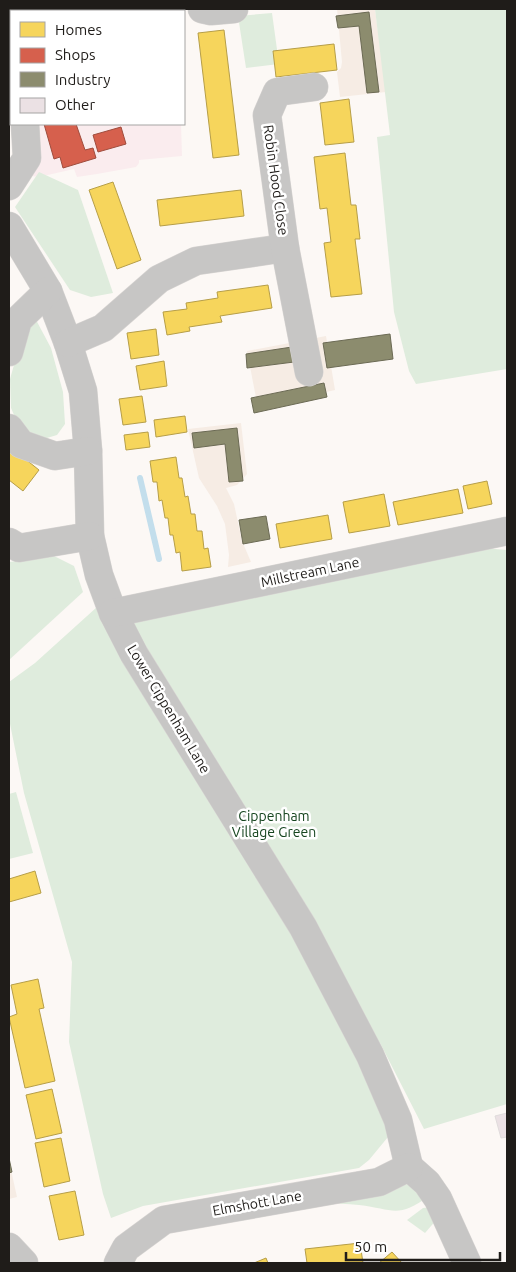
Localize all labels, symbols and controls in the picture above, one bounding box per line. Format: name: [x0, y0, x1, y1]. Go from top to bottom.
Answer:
legend: [10, 10, 185, 125]
text: Homes: [55, 21, 102, 38]
text: Shops: [55, 46, 96, 63]
text: Industry: [55, 71, 110, 88]
text: Other: [55, 96, 95, 113]
street label: Robin Hood Close: [260, 124, 292, 236]
street label: Millstream Lane: [259, 554, 361, 590]
street label: Lower Cippenham Lane: [124, 642, 214, 776]
park label: Cippenham Village Green: [232, 808, 316, 840]
street label: Elmshott Lane: [211, 1187, 303, 1219]
scale bar: [346, 1230, 500, 1262]
text: 50 m: [354, 1238, 387, 1255]

